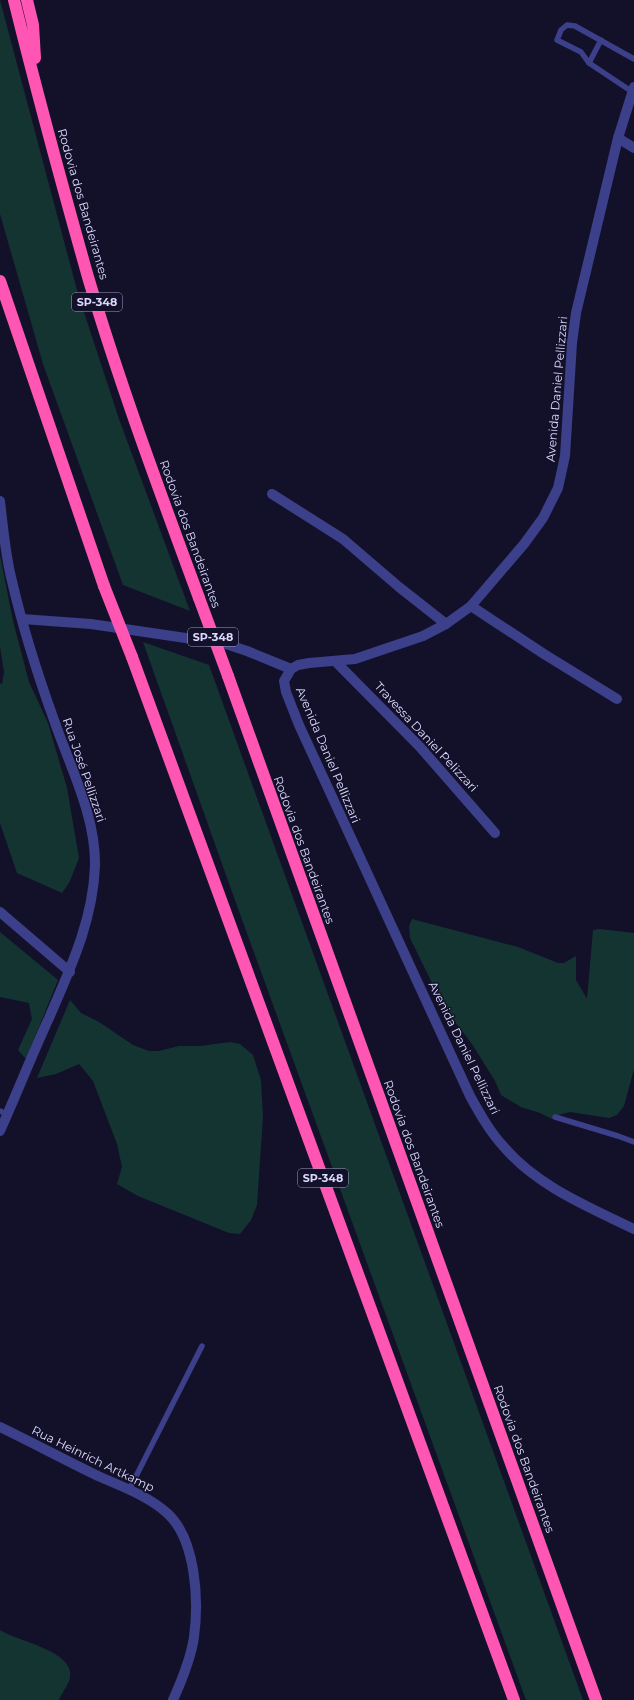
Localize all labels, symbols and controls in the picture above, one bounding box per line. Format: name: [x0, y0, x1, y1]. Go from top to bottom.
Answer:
street label: Rodovia dos Bandeirantes: [55, 127, 112, 281]
road number: SP-348: [72, 293, 122, 311]
street label: Avenida Daniel Pellizzari: [543, 315, 570, 462]
street label: Rodovia dos Bandeirantes: [157, 458, 224, 610]
road number: SP-348: [188, 628, 238, 646]
street label: Travessa Daniel Pelizzari: [371, 679, 481, 795]
street label: Avenida Daniel Pellizzari: [293, 685, 364, 825]
street label: Rua José Pellizzari: [60, 716, 109, 824]
street label: Rodovia dos Bandeirantes: [271, 774, 338, 926]
street label: Avenida Daniel Pellizzari: [426, 979, 503, 1117]
street label: Rodovia dos Bandeirantes: [381, 1078, 448, 1230]
road number: SP-348: [298, 1169, 348, 1187]
street label: Rodovia dos Bandeirantes: [491, 1383, 558, 1535]
street label: Rua Heinrich Artkamp: [29, 1422, 157, 1495]

